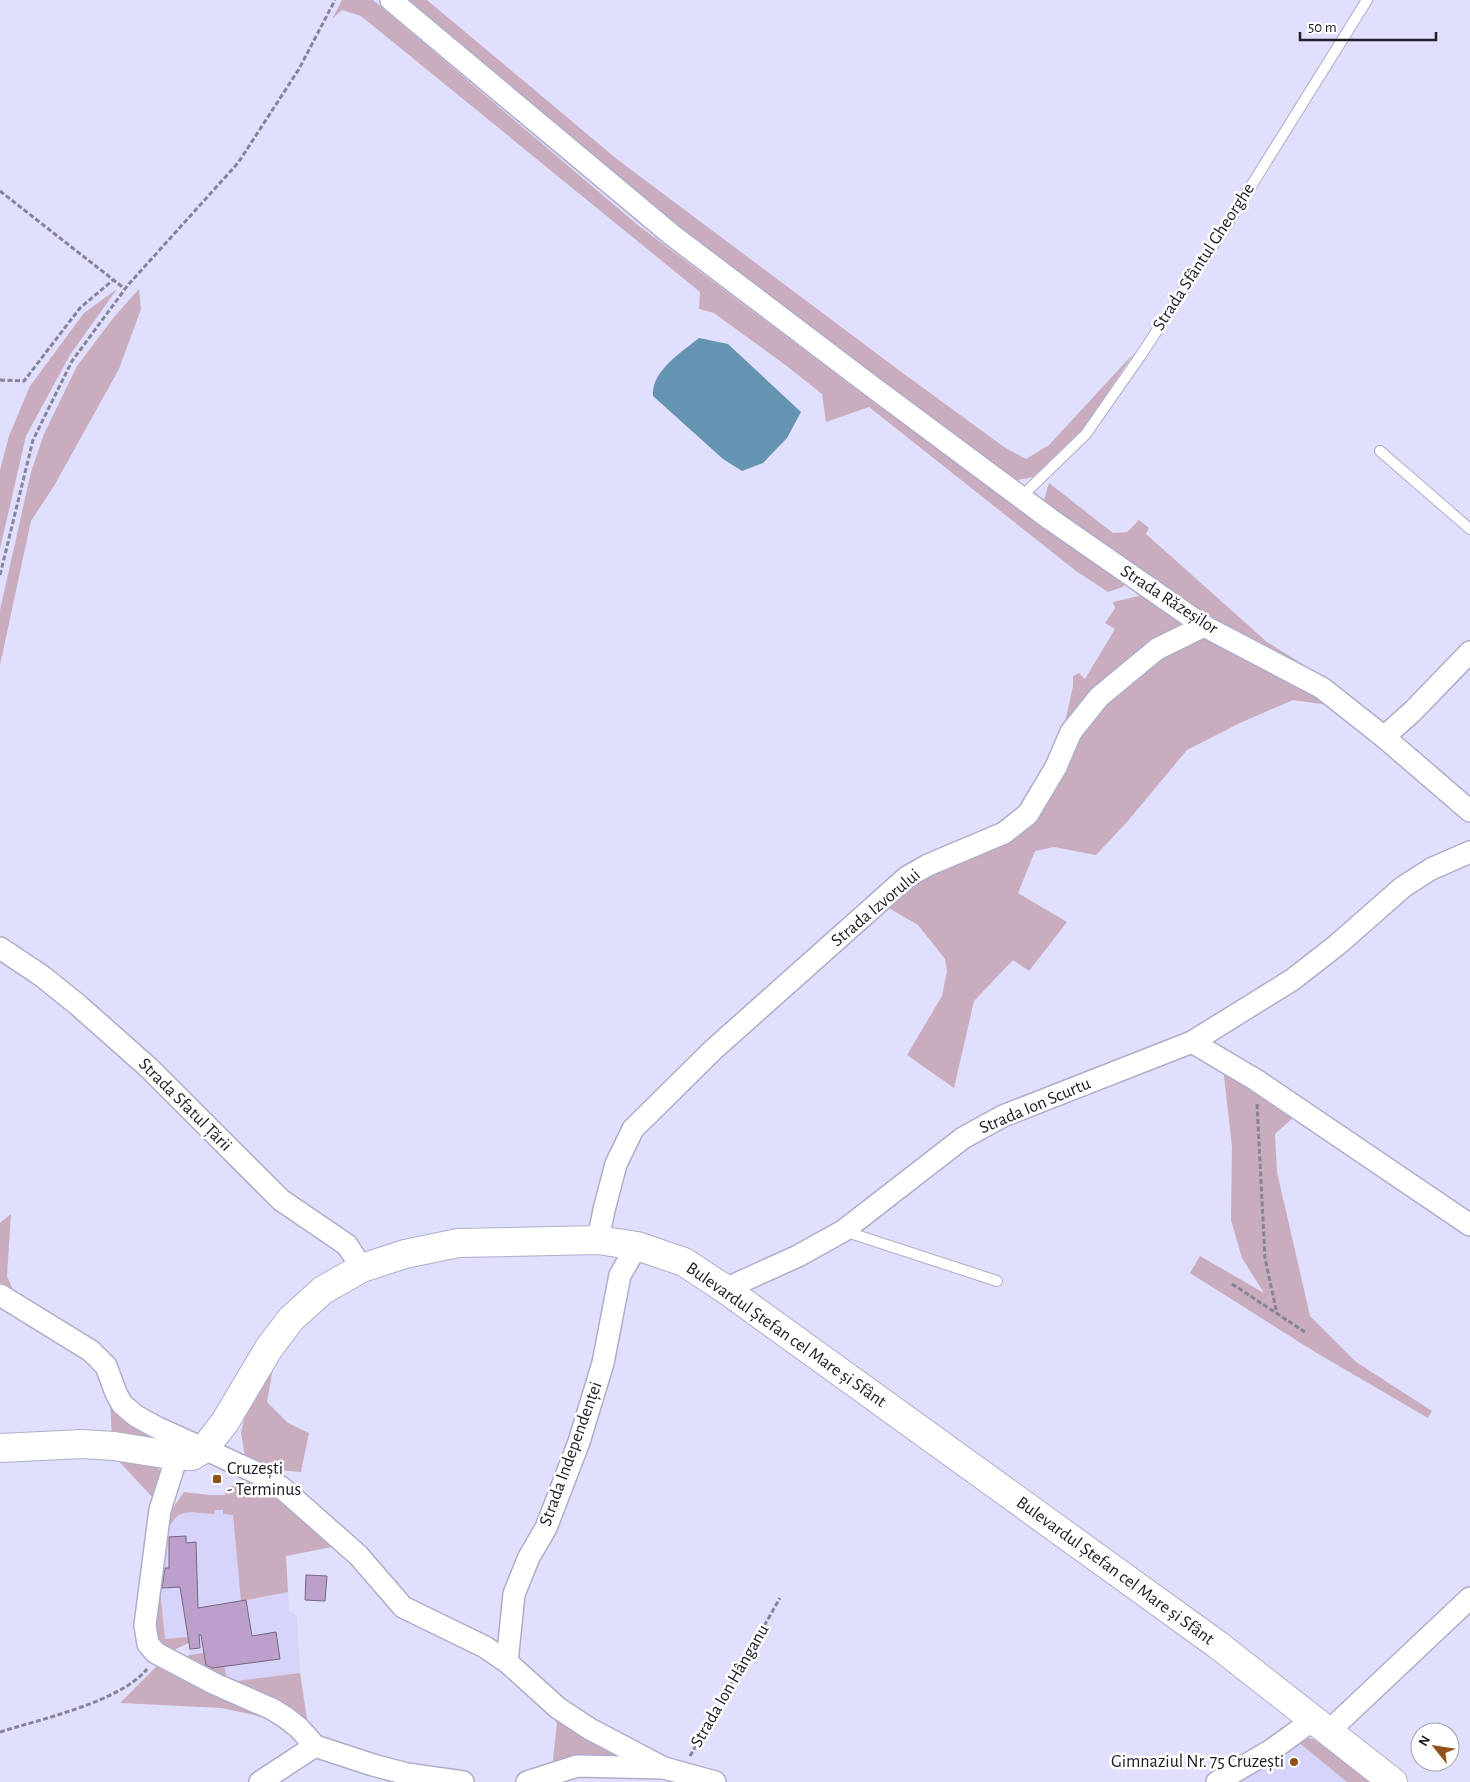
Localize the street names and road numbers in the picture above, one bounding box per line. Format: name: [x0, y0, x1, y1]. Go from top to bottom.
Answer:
street label: Strada Sfântul Gheorghe: [1150, 180, 1258, 334]
street label: Strada Răzeșilor: [1117, 562, 1221, 639]
street label: Strada Izvorului: [828, 866, 924, 950]
street label: Strada Sfatul Țării: [134, 1055, 235, 1156]
street label: Strada Ion Scurtu: [977, 1074, 1093, 1138]
street label: Bulevardul Ștefan cel Mare și Sfânt: [682, 1259, 889, 1412]
street label: Strada Independenței: [537, 1379, 606, 1529]
street label: Bulevardul Ștefan cel Mare și Sfânt: [1012, 1493, 1217, 1650]
street label: Strada Ion Hânganu: [688, 1621, 772, 1751]

